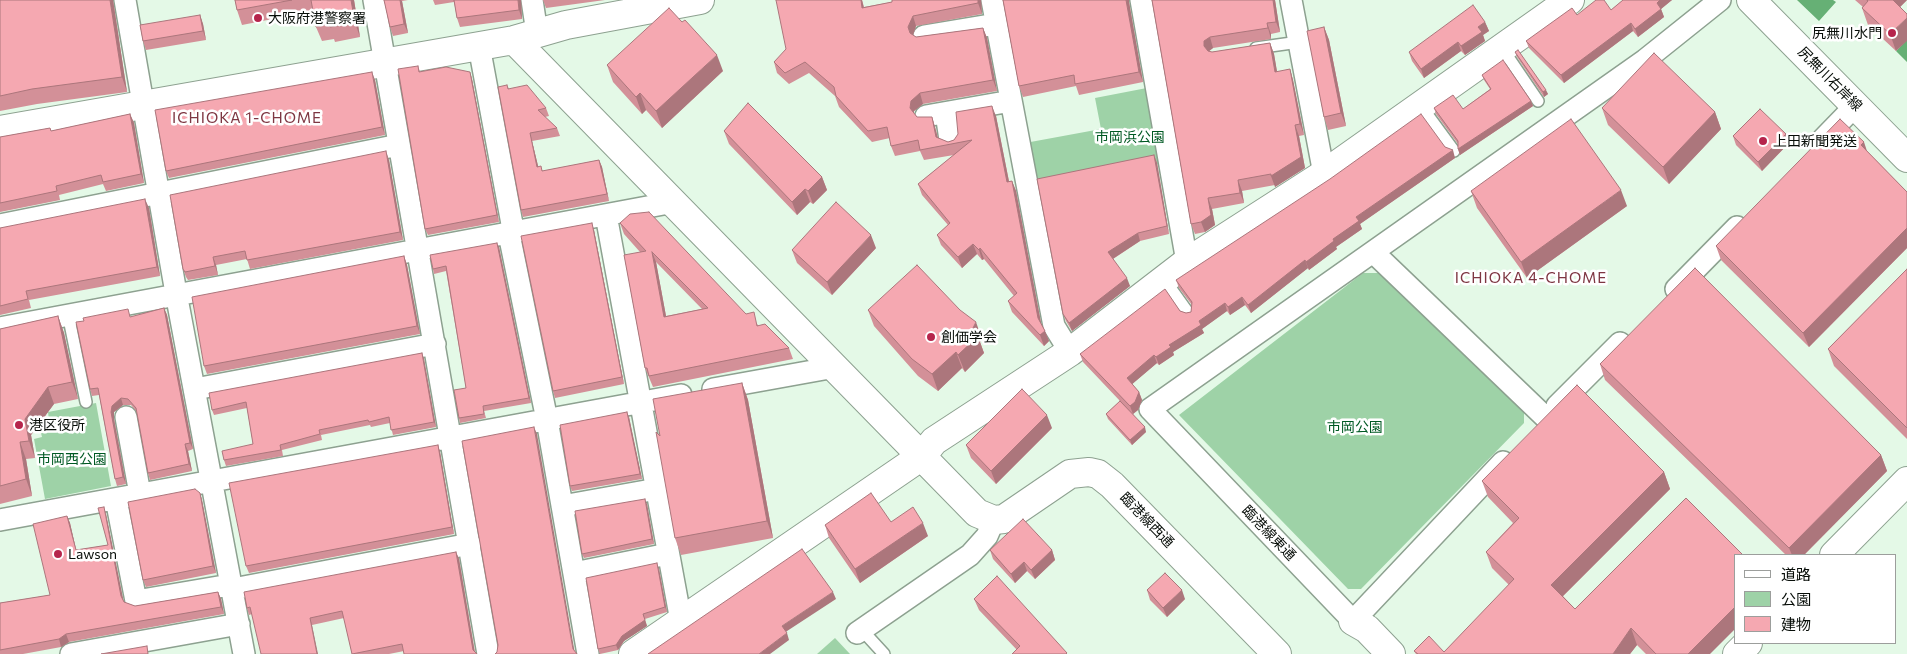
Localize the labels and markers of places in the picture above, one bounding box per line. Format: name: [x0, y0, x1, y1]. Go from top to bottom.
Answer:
place label: 大阪府港警察署: [268, 10, 366, 26]
marker: 大阪府港警察署: [252, 12, 264, 24]
place label: 尻無川水門: [1812, 25, 1882, 41]
marker: 尻無川水門: [1886, 27, 1898, 39]
place label: 上田新聞発送: [1773, 133, 1857, 149]
marker: 上田新聞発送: [1757, 135, 1769, 147]
place label: 創価学会: [941, 329, 997, 345]
marker: 創価学会: [925, 331, 937, 343]
place label: 港区役所: [29, 417, 85, 433]
marker: 港区役所: [13, 419, 25, 431]
place label: Lawson: [68, 546, 117, 562]
marker: Lawson: [52, 548, 64, 560]

